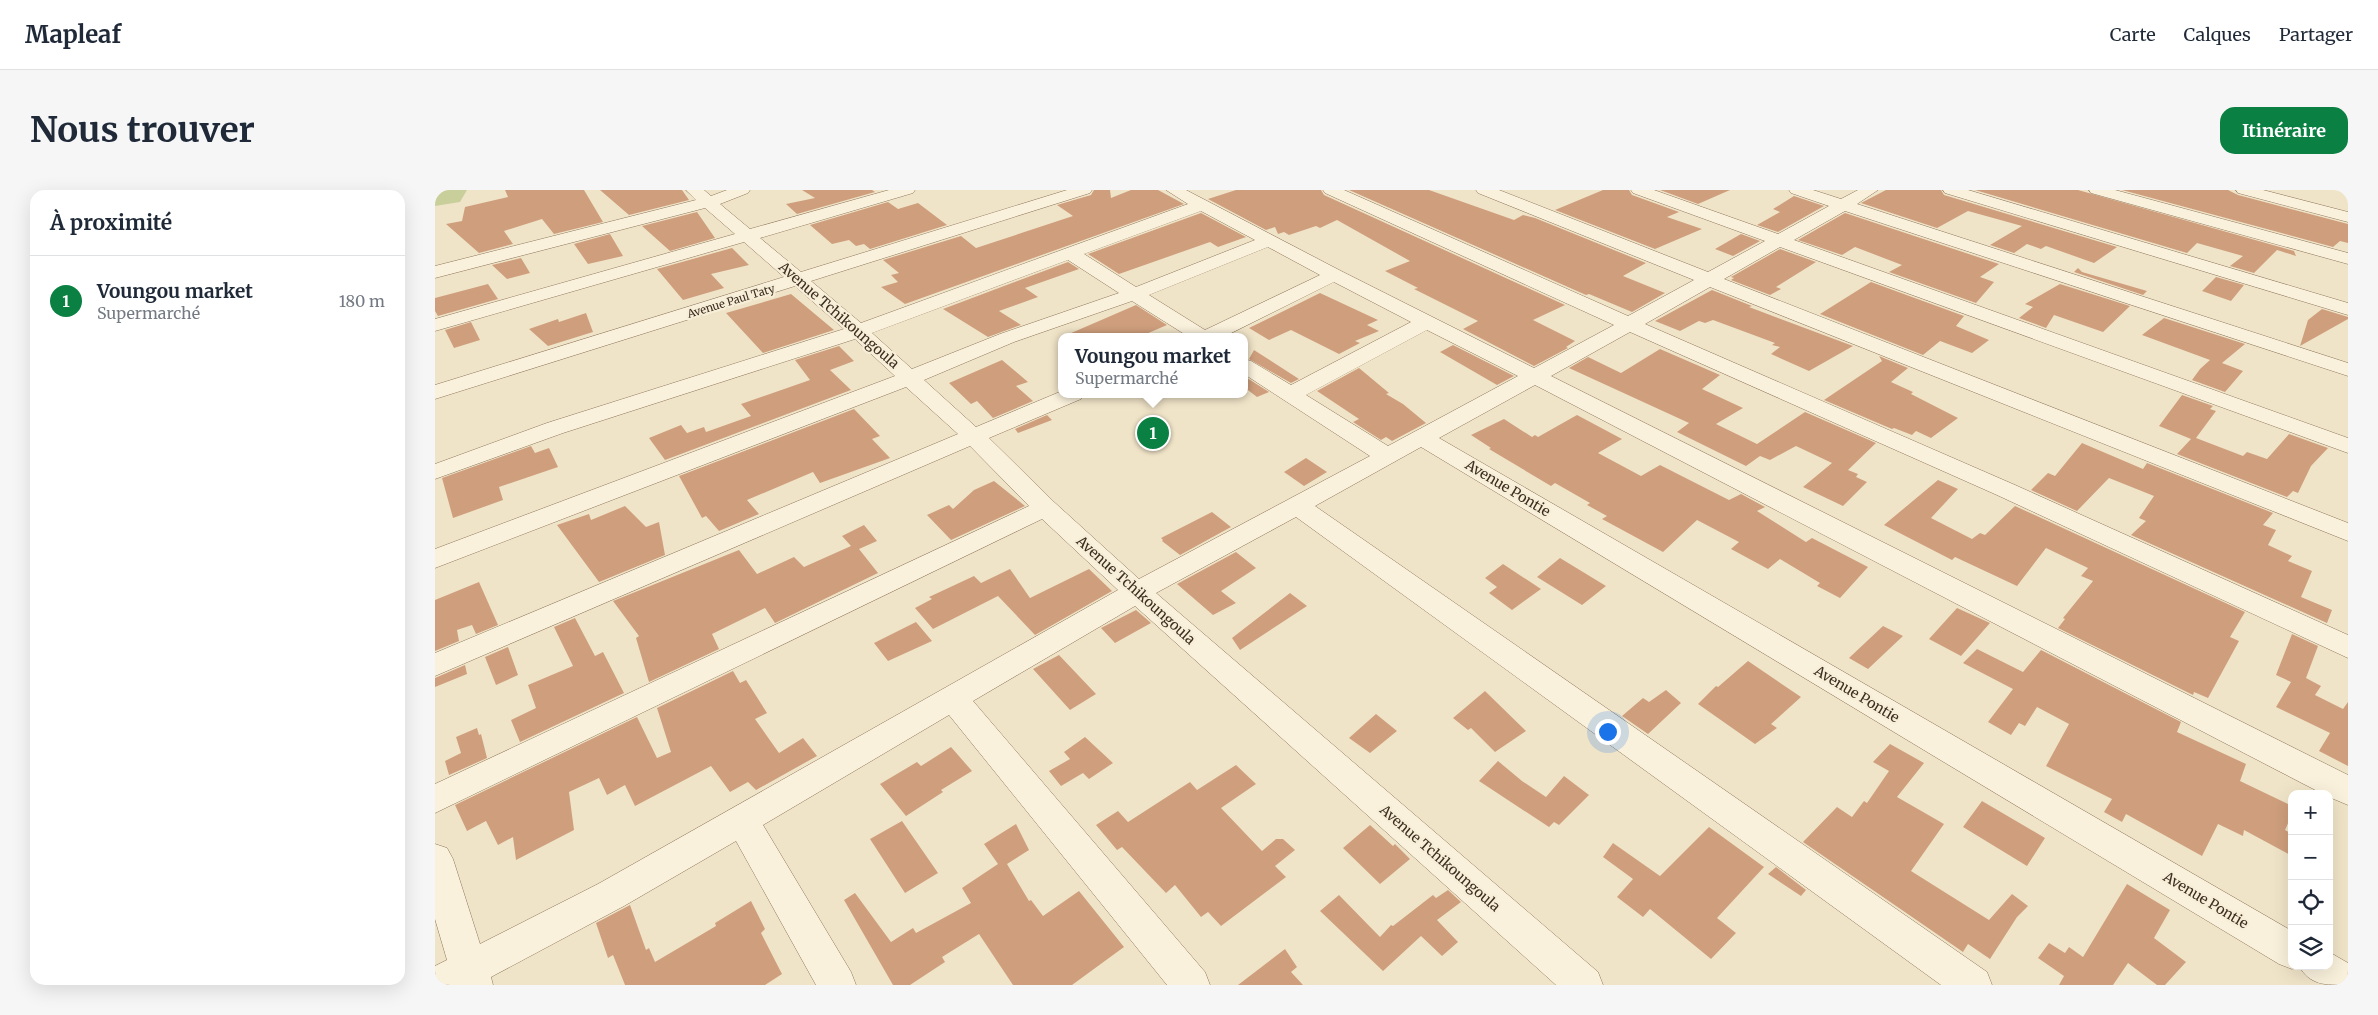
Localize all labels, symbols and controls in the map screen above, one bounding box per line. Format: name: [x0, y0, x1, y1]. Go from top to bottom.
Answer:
text: Mapleaf: [25, 19, 121, 50]
text: Carte: [2110, 23, 2156, 46]
text: Calques: [2184, 23, 2251, 46]
text: Partager: [2279, 23, 2353, 46]
button: Itinéraire: [2220, 107, 2348, 154]
text: Nous trouver: [30, 108, 255, 152]
text: À proximité: [50, 209, 172, 236]
street label: Avenue Tchikoungoula: [774, 257, 903, 373]
text: Voungou market: [97, 279, 253, 303]
street label: Avenue Paul Taty: [685, 281, 777, 321]
text: 1: [62, 291, 70, 311]
text: 180 m: [339, 291, 385, 311]
text: Supermarché: [97, 303, 200, 323]
popup: [1058, 333, 1248, 398]
text: Voungou market: [1075, 344, 1231, 368]
text: Supermarché: [1075, 368, 1178, 388]
pin: 1: [1137, 414, 1169, 452]
street label: Avenue Pontie: [1461, 455, 1554, 520]
street label: Avenue Tchikoungoula: [1072, 531, 1200, 649]
street label: Avenue Pontie: [1810, 661, 1903, 726]
your location: [1595, 719, 1621, 745]
map controls: [2288, 790, 2333, 970]
button: +: [2288, 790, 2333, 835]
street label: Avenue Tchikoungoula: [1375, 800, 1504, 916]
button: −: [2288, 835, 2333, 880]
street label: Avenue Pontie: [2159, 867, 2252, 932]
button: locate: [2288, 880, 2333, 925]
button: layers: [2288, 925, 2333, 970]

